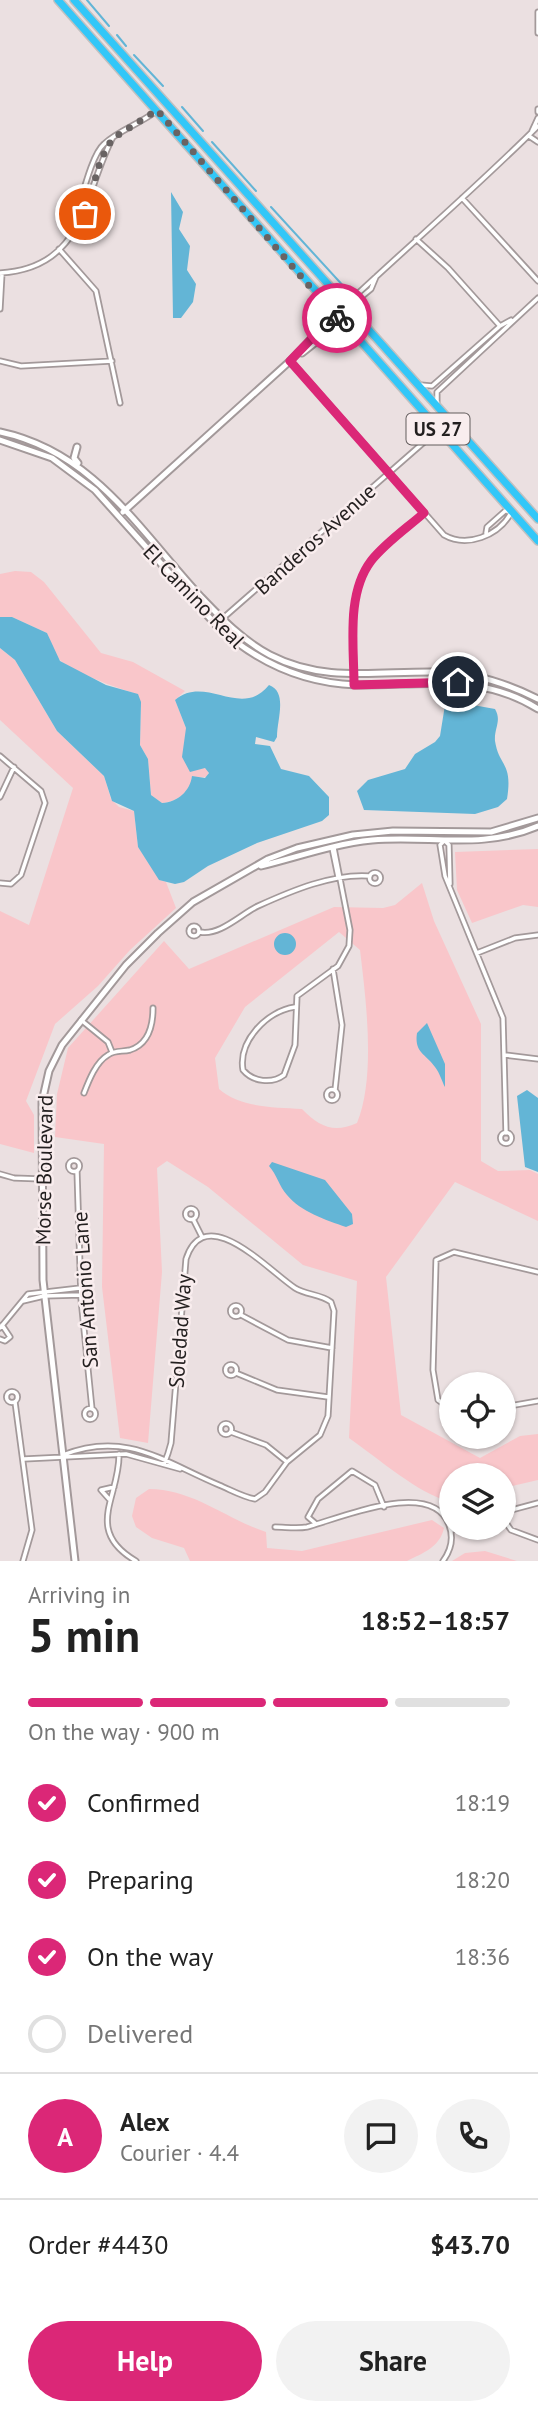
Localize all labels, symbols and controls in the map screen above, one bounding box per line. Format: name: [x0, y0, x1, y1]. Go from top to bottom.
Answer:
pin: [55, 184, 115, 244]
icon: bag: [66, 195, 104, 233]
courier: [302, 283, 372, 353]
icon: bike: [318, 299, 356, 337]
road number: US 27: [406, 414, 470, 444]
street label: Banderos Avenue: [249, 477, 381, 601]
street label: El Camino Real: [137, 538, 251, 654]
pin: [428, 652, 488, 712]
icon: home: [439, 663, 477, 701]
street label: Morse Boulevard: [29, 1095, 59, 1245]
street label: San Antonio Lane: [66, 1211, 104, 1369]
street label: Soledad Way: [163, 1273, 197, 1389]
map controls: [439, 1372, 516, 1540]
button: locate: [439, 1372, 516, 1449]
button: layers: [439, 1463, 516, 1540]
text: Arriving in: [28, 1580, 130, 1609]
text: 18:52–18:57: [361, 1604, 510, 1637]
text: 5 min: [28, 1605, 140, 1665]
text: On the way · 900 m: [28, 1717, 220, 1746]
icon: check: [28, 1784, 66, 1822]
text: Confirmed: [87, 1786, 200, 1819]
text: 18:19: [455, 1788, 510, 1817]
icon: check: [28, 1861, 66, 1899]
text: Preparing: [87, 1863, 194, 1896]
text: 18:20: [455, 1865, 510, 1894]
icon: check: [28, 1938, 66, 1976]
text: On the way: [87, 1940, 213, 1973]
text: 18:36: [455, 1942, 510, 1971]
text: Delivered: [87, 2017, 193, 2050]
button: chat: [344, 2099, 418, 2173]
button: phone: [436, 2099, 510, 2173]
text: Alex: [120, 2105, 170, 2138]
text: A: [57, 2120, 73, 2153]
text: Courier · 4.4: [120, 2138, 239, 2167]
text: Order #4430: [28, 2228, 168, 2261]
text: $43.70: [430, 2228, 510, 2261]
button: Help: [28, 2321, 262, 2401]
button: Share: [276, 2321, 510, 2401]

